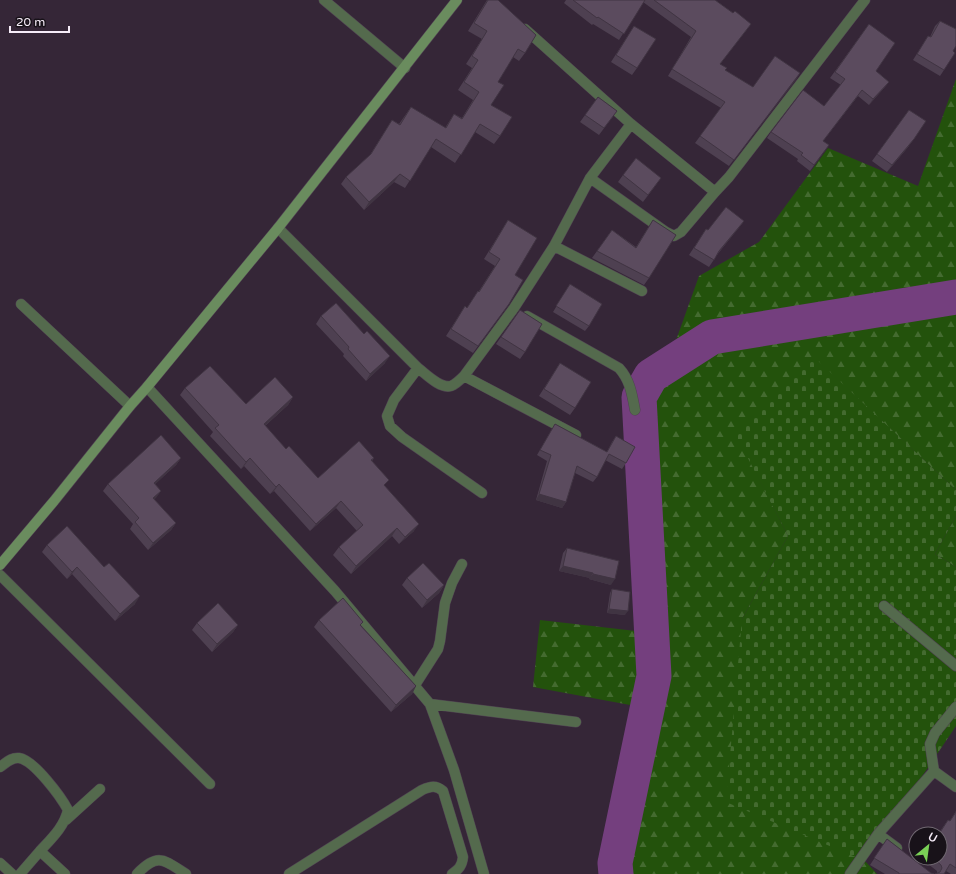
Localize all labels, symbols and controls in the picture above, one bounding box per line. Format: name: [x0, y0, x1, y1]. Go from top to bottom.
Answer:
scale bar: [10, 8, 69, 34]
text: 20 m: [16, 15, 45, 29]
north arrow: [908, 826, 948, 866]
text: U: [926, 830, 939, 845]

